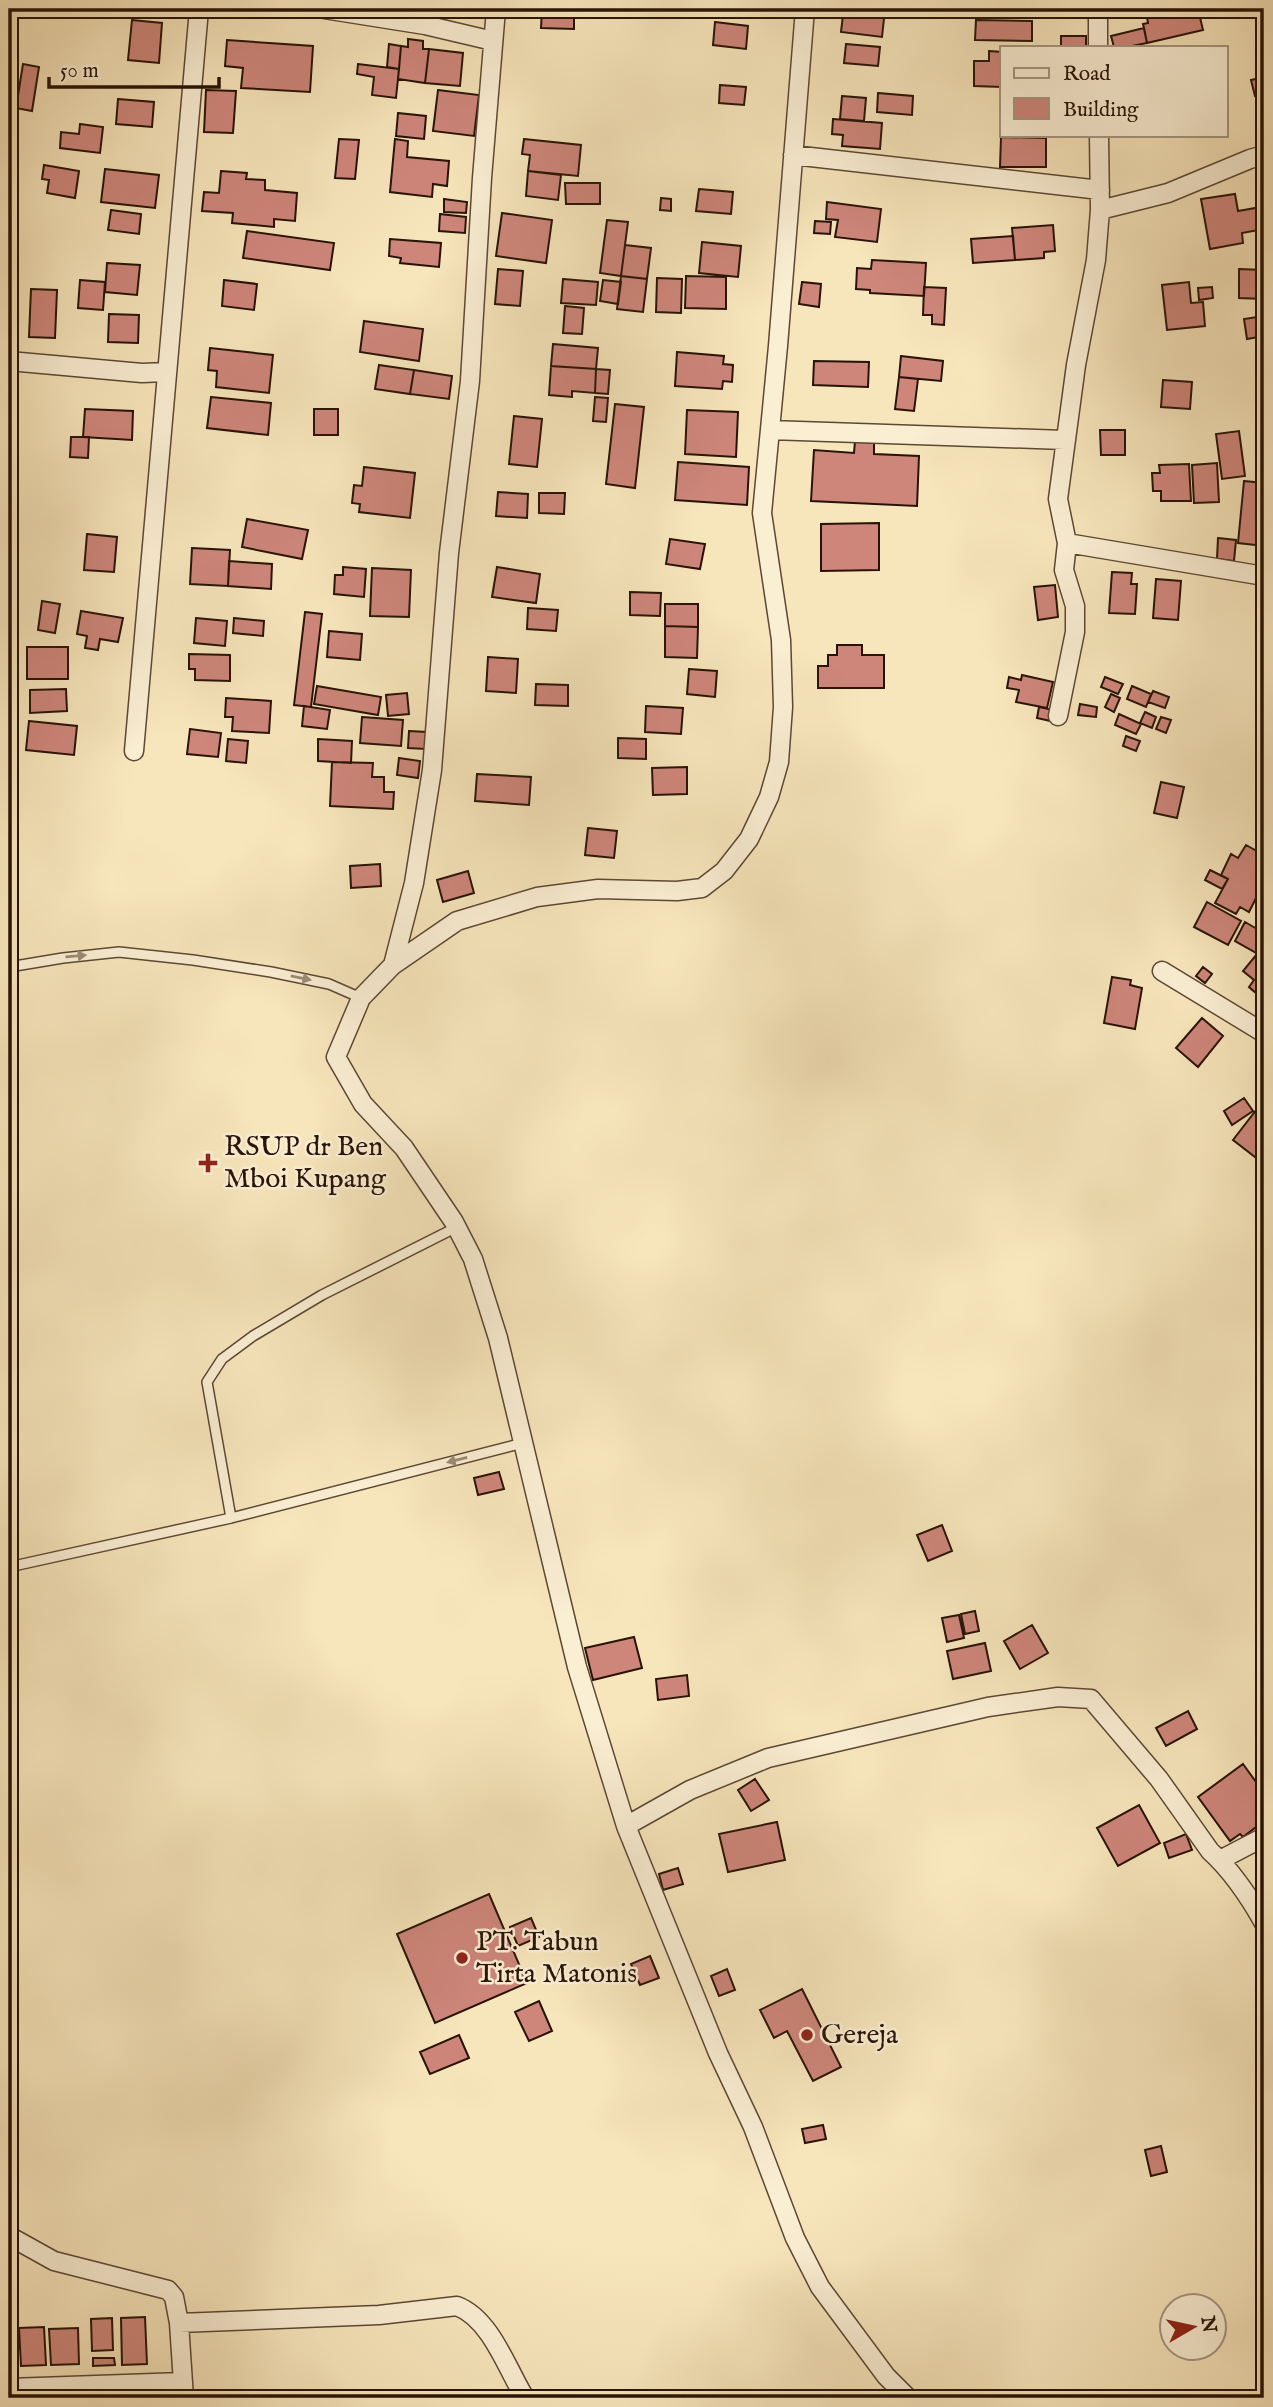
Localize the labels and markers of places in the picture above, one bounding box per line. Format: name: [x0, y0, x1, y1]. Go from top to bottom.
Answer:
place label: RSUP dr Ben Mboi Kupang: [224, 1130, 387, 1197]
marker: RSUP dr Ben Mboi Kupang: [198, 1153, 218, 1173]
place label: PT. Tabun Tirta Matonis: [476, 1925, 637, 1992]
marker: PT. Tabun Tirta Matonis: [454, 1950, 470, 1966]
place label: Gereja: [821, 2018, 899, 2053]
marker: Gereja: [799, 2027, 815, 2043]

